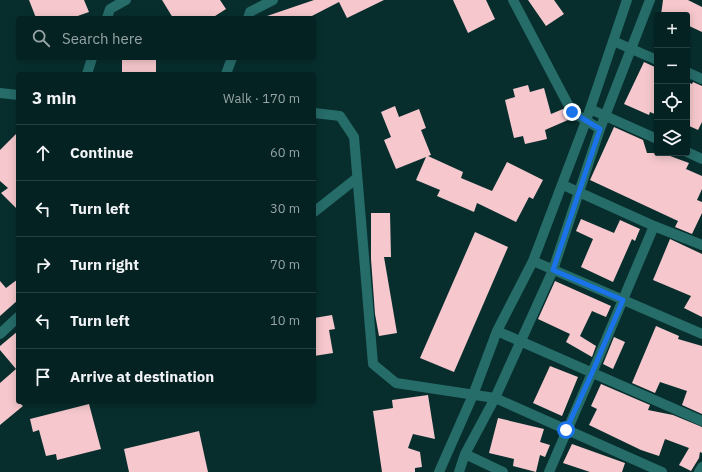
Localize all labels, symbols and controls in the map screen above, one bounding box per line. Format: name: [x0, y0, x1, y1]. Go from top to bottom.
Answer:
map controls: [654, 12, 690, 156]
button: +: [654, 12, 690, 48]
search box: [16, 16, 316, 60]
icon: search: [30, 27, 52, 49]
text: Search here: [62, 29, 142, 48]
button: −: [654, 48, 690, 84]
button: locate: [654, 84, 690, 120]
text: 3 min: [32, 87, 76, 109]
text: Walk · 170 m: [223, 90, 300, 107]
route end: [563, 103, 581, 121]
button: layers: [654, 120, 690, 156]
icon: ahead: [32, 142, 54, 164]
text: Continue: [70, 143, 134, 162]
text: 60 m: [270, 144, 300, 161]
icon: left: [32, 198, 54, 220]
text: Turn left: [70, 199, 130, 218]
text: 30 m: [270, 200, 300, 217]
icon: right: [32, 254, 54, 276]
text: Turn right: [70, 255, 139, 274]
text: 70 m: [270, 256, 300, 273]
icon: left: [32, 310, 54, 332]
text: Turn left: [70, 311, 130, 330]
text: 10 m: [270, 312, 300, 329]
icon: arrive: [32, 366, 54, 388]
text: Arrive at destination: [70, 367, 214, 386]
route start: [557, 421, 575, 439]

